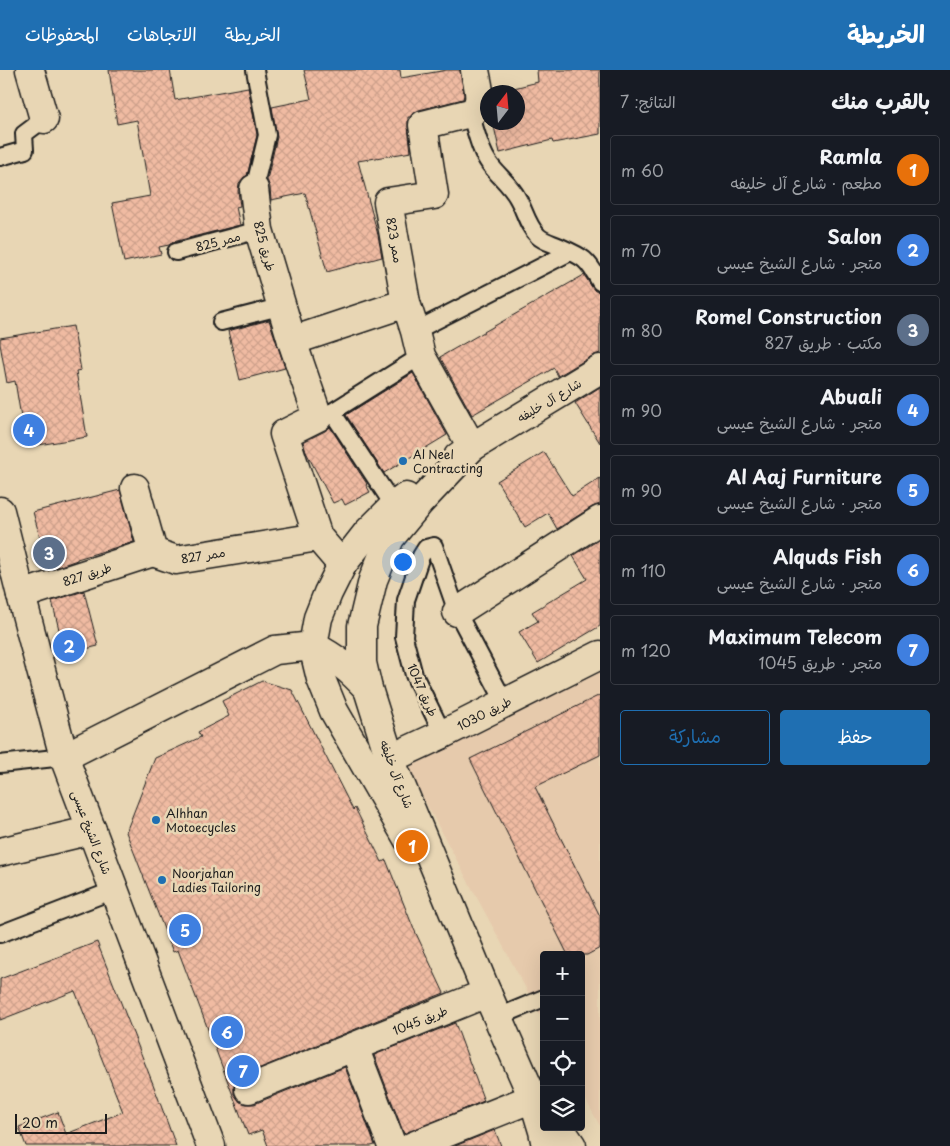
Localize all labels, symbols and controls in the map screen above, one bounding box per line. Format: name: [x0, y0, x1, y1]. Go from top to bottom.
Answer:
text: الخريطة: [847, 15, 925, 51]
text: المحفوظات: [25, 20, 99, 47]
text: الاتجاهات: [127, 20, 197, 47]
text: الخريطة: [225, 20, 281, 47]
text: بالقرب منك: [831, 84, 930, 116]
north arrow: [480, 85, 525, 130]
text: النتائج: 7: [620, 89, 676, 113]
text: Ramla: [820, 142, 882, 170]
text: 60 m: [621, 158, 664, 182]
text: 1: [909, 158, 917, 182]
text: مطعم · شارع آل خليفه: [730, 170, 882, 194]
street label: ممر 823: [382, 216, 408, 264]
street label: طريق 825: [250, 219, 280, 273]
text: Salon: [827, 222, 882, 250]
street label: ممر 825: [194, 226, 242, 256]
text: 70 m: [621, 238, 661, 262]
text: 2: [907, 238, 919, 262]
text: متجر · شارع الشيخ عيسى: [717, 250, 882, 274]
text: Romel Construction: [695, 302, 882, 330]
text: 80 m: [621, 318, 662, 342]
text: 3: [908, 318, 918, 342]
text: مكتب · طريق 827: [765, 330, 882, 354]
street label: شارع آل خليفه: [513, 374, 585, 427]
text: Abuali: [820, 382, 882, 410]
text: 90 m: [621, 398, 662, 422]
text: 4: [908, 398, 918, 422]
text: متجر · شارع الشيخ عيسى: [717, 410, 882, 434]
pin: 4: [13, 411, 45, 449]
place label: Al Neel Contracting: [413, 445, 483, 477]
marker: Al Neel Contracting: [397, 455, 409, 467]
text: Al Aaj Furniture: [727, 462, 882, 490]
text: 90 m: [621, 478, 662, 502]
text: 5: [908, 478, 918, 502]
text: متجر · شارع الشيخ عيسى: [717, 490, 882, 514]
pin: 3: [33, 534, 65, 572]
text: Alquds Fish: [773, 542, 882, 570]
street label: ممر 827: [179, 543, 227, 567]
your location: [390, 549, 416, 575]
street label: طريق 827: [60, 558, 114, 590]
text: 110 m: [621, 558, 666, 582]
text: 6: [907, 558, 919, 582]
text: متجر · شارع الشيخ عيسى: [717, 570, 882, 594]
text: Maximum Telecom: [708, 622, 882, 650]
pin: 2: [53, 627, 85, 665]
text: 120 m: [621, 638, 671, 662]
text: 7: [908, 638, 918, 662]
text: متجر · طريق 1045: [759, 650, 882, 674]
street label: طريق 1047: [403, 661, 443, 719]
street label: طريق 1030: [454, 692, 514, 734]
button: مشاركة: [620, 710, 770, 765]
button: حفظ: [780, 710, 930, 765]
street label: شارع آل خليفه: [375, 737, 418, 811]
street label: شارع الشيخ عيسى: [67, 787, 116, 877]
place label: Alhhan Motoecycles: [166, 804, 237, 836]
marker: Alhhan Motoecycles: [150, 814, 162, 826]
pin: 1: [396, 827, 428, 865]
place label: Noorjahan Ladies Tailoring: [172, 864, 261, 896]
marker: Noorjahan Ladies Tailoring: [156, 874, 168, 886]
pin: 5: [169, 911, 201, 949]
map controls: [540, 951, 585, 1131]
button: +: [540, 951, 585, 996]
button: −: [540, 996, 585, 1041]
street label: طريق 1045: [390, 1001, 450, 1039]
pin: 6: [211, 1013, 243, 1051]
button: locate: [540, 1041, 585, 1086]
pin: 7: [227, 1052, 259, 1090]
button: layers: [540, 1086, 585, 1131]
scale bar: [15, 1111, 108, 1134]
text: 20 m: [22, 1112, 58, 1133]

